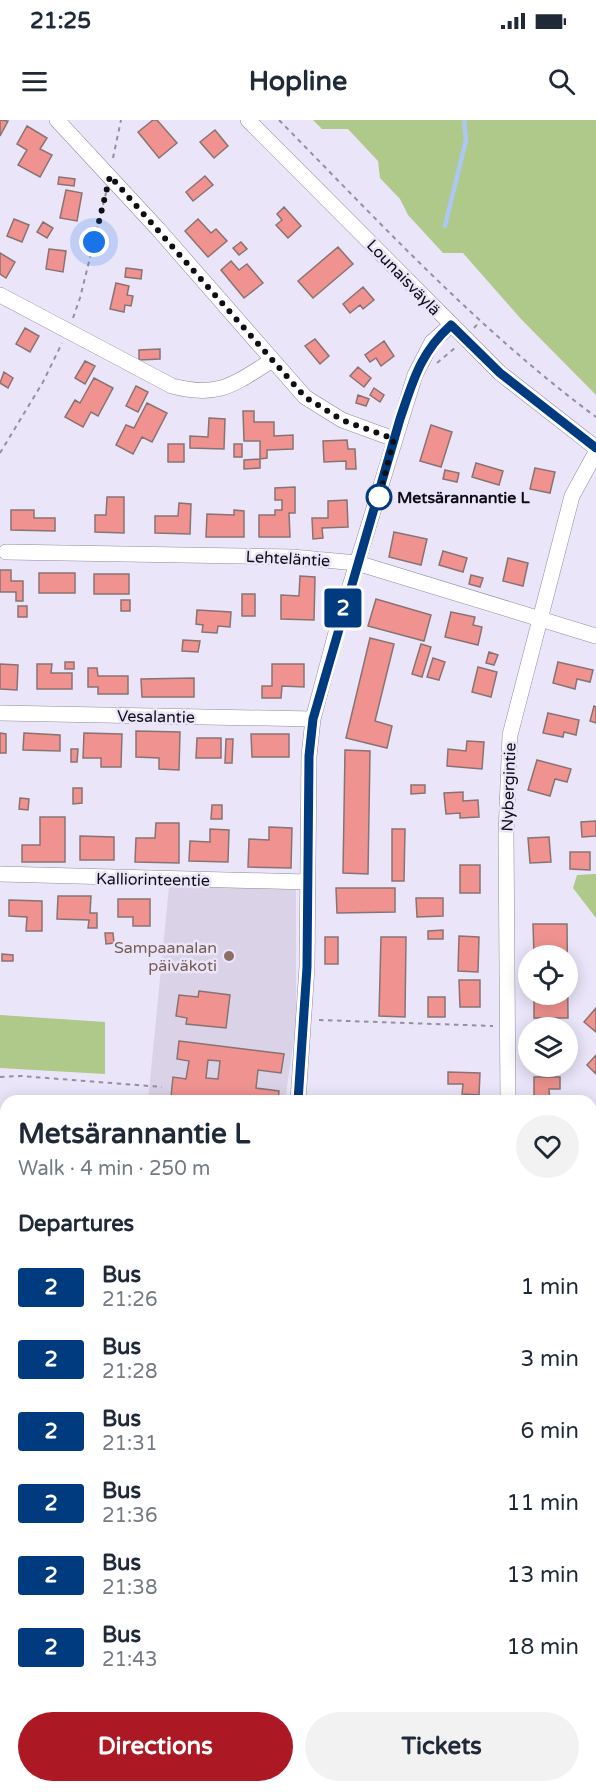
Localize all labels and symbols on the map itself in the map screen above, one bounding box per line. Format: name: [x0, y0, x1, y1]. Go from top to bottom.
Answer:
your location: [79, 227, 109, 257]
street label: Lounaisväylä: [362, 236, 444, 320]
marker: Metsärannantie L: [366, 484, 392, 510]
place label: Metsärannantie L: [397, 488, 531, 508]
street label: Lehteläntie: [245, 547, 331, 571]
line badge: 2: [324, 588, 362, 628]
street label: Vesalantie: [117, 706, 195, 728]
street label: Nybergintie: [497, 742, 521, 832]
street label: Kalliorinteentie: [96, 869, 210, 891]
place label: Sampaanalan päiväkoti: [114, 938, 217, 976]
marker: Sampaanalan päiväkoti: [222, 949, 236, 963]

